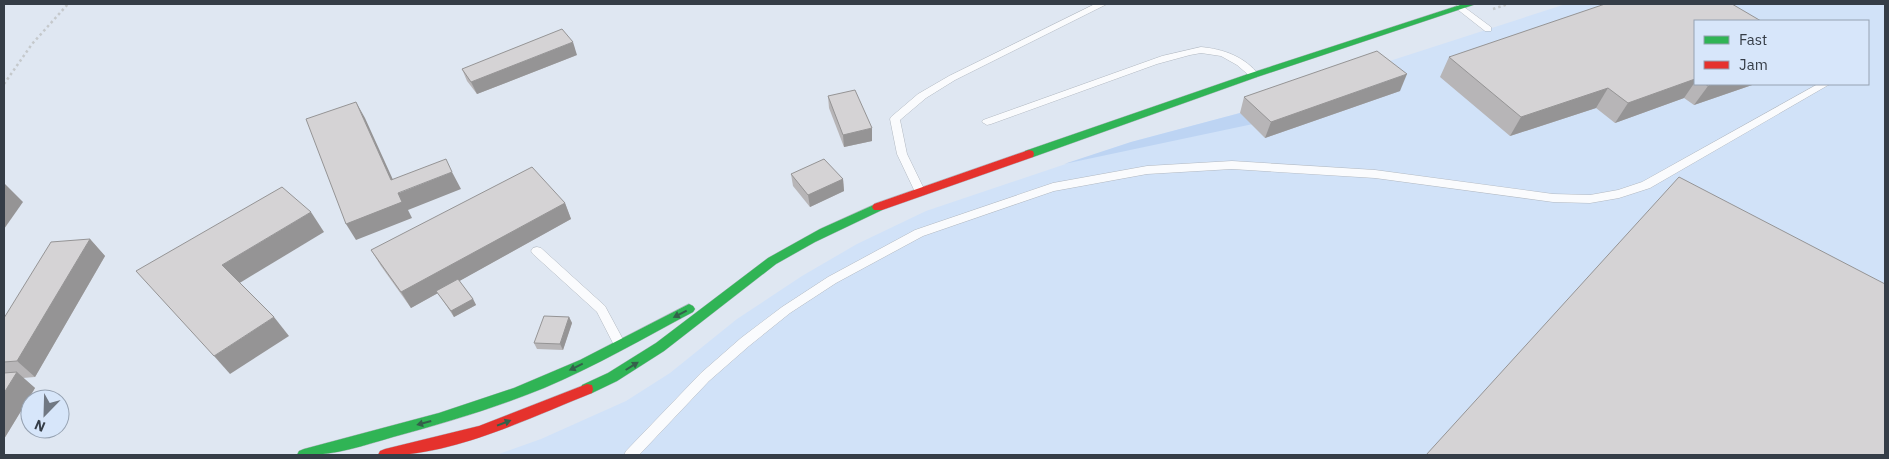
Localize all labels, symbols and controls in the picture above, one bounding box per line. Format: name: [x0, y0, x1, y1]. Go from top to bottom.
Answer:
legend: [1694, 20, 1869, 85]
text: Fast: [1739, 30, 1767, 49]
text: Jam: [1739, 55, 1768, 74]
one-way arrow: [672, 310, 687, 318]
one-way arrow: [626, 361, 639, 371]
one-way arrow: [569, 363, 583, 371]
north arrow: [20, 389, 70, 439]
text: N: [32, 416, 48, 436]
one-way arrow: [497, 418, 512, 426]
one-way arrow: [416, 419, 431, 427]

